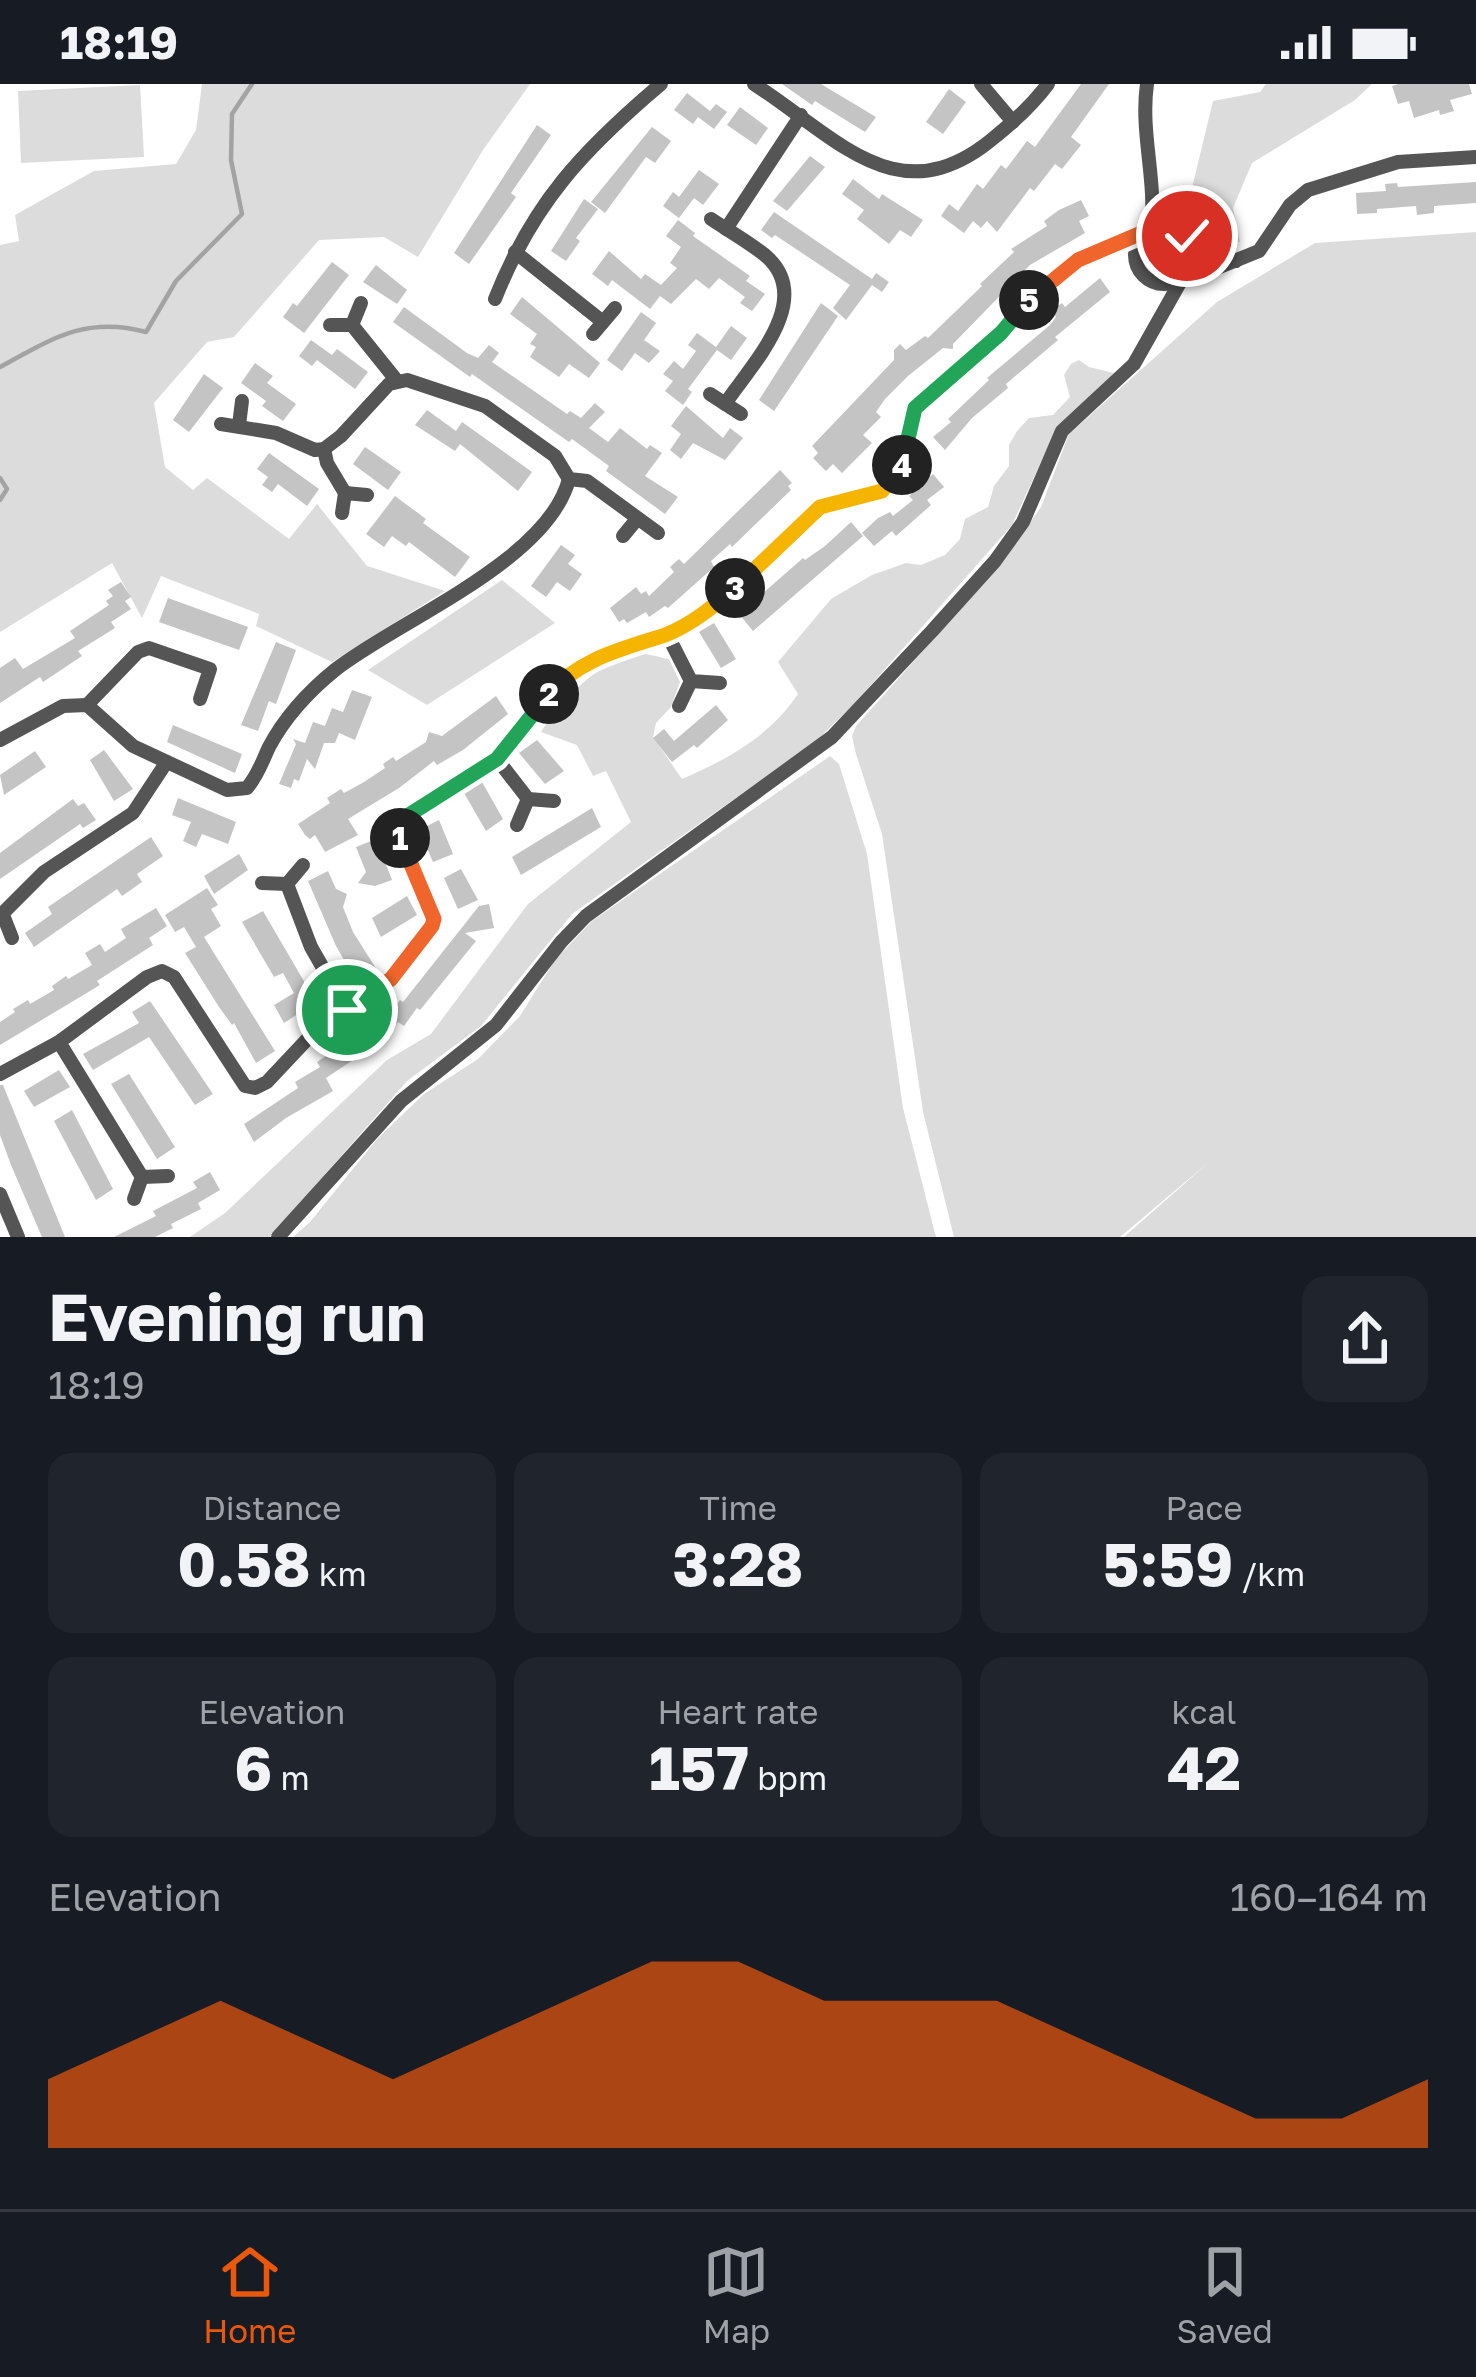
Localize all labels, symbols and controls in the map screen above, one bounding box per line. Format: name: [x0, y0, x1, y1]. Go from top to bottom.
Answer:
text: 18:19: [60, 15, 178, 69]
pin: [1136, 185, 1238, 287]
icon: check: [1154, 203, 1220, 269]
pin: 5: [999, 270, 1059, 330]
text: 5: [1019, 280, 1039, 319]
pin: 4: [872, 435, 932, 495]
text: 4: [892, 445, 912, 484]
pin: 3: [705, 558, 765, 618]
text: 3: [725, 568, 745, 607]
pin: 2: [519, 664, 579, 724]
text: 2: [539, 674, 559, 713]
pin: 1: [370, 808, 430, 868]
text: 1: [392, 818, 409, 857]
pin: [296, 959, 398, 1061]
icon: arrive: [314, 977, 380, 1043]
text: Evening run: [48, 1276, 426, 1356]
button: share: [1302, 1276, 1428, 1402]
text: 18:19: [48, 1361, 145, 1408]
text: Distance: [203, 1488, 341, 1527]
text: Time: [699, 1488, 777, 1527]
text: Pace: [1165, 1488, 1243, 1527]
text: 0.58: [177, 1527, 311, 1599]
text: 3:28: [673, 1527, 803, 1599]
text: 5:59: [1103, 1527, 1233, 1599]
text: km: [311, 1554, 367, 1593]
text: /km: [1233, 1554, 1305, 1593]
text: Elevation: [199, 1692, 345, 1731]
text: Heart rate: [657, 1692, 819, 1731]
text: kcal: [1171, 1692, 1237, 1731]
text: 6: [234, 1731, 272, 1803]
text: 157: [649, 1731, 749, 1803]
text: 42: [1167, 1731, 1241, 1803]
text: m: [272, 1758, 310, 1797]
text: bpm: [749, 1758, 827, 1797]
text: Elevation: [48, 1873, 221, 1920]
text: 160–164 m: [1230, 1873, 1428, 1920]
tab: Home: [203, 2239, 296, 2350]
tab: Map: [703, 2239, 770, 2350]
tab: Saved: [1176, 2239, 1273, 2350]

